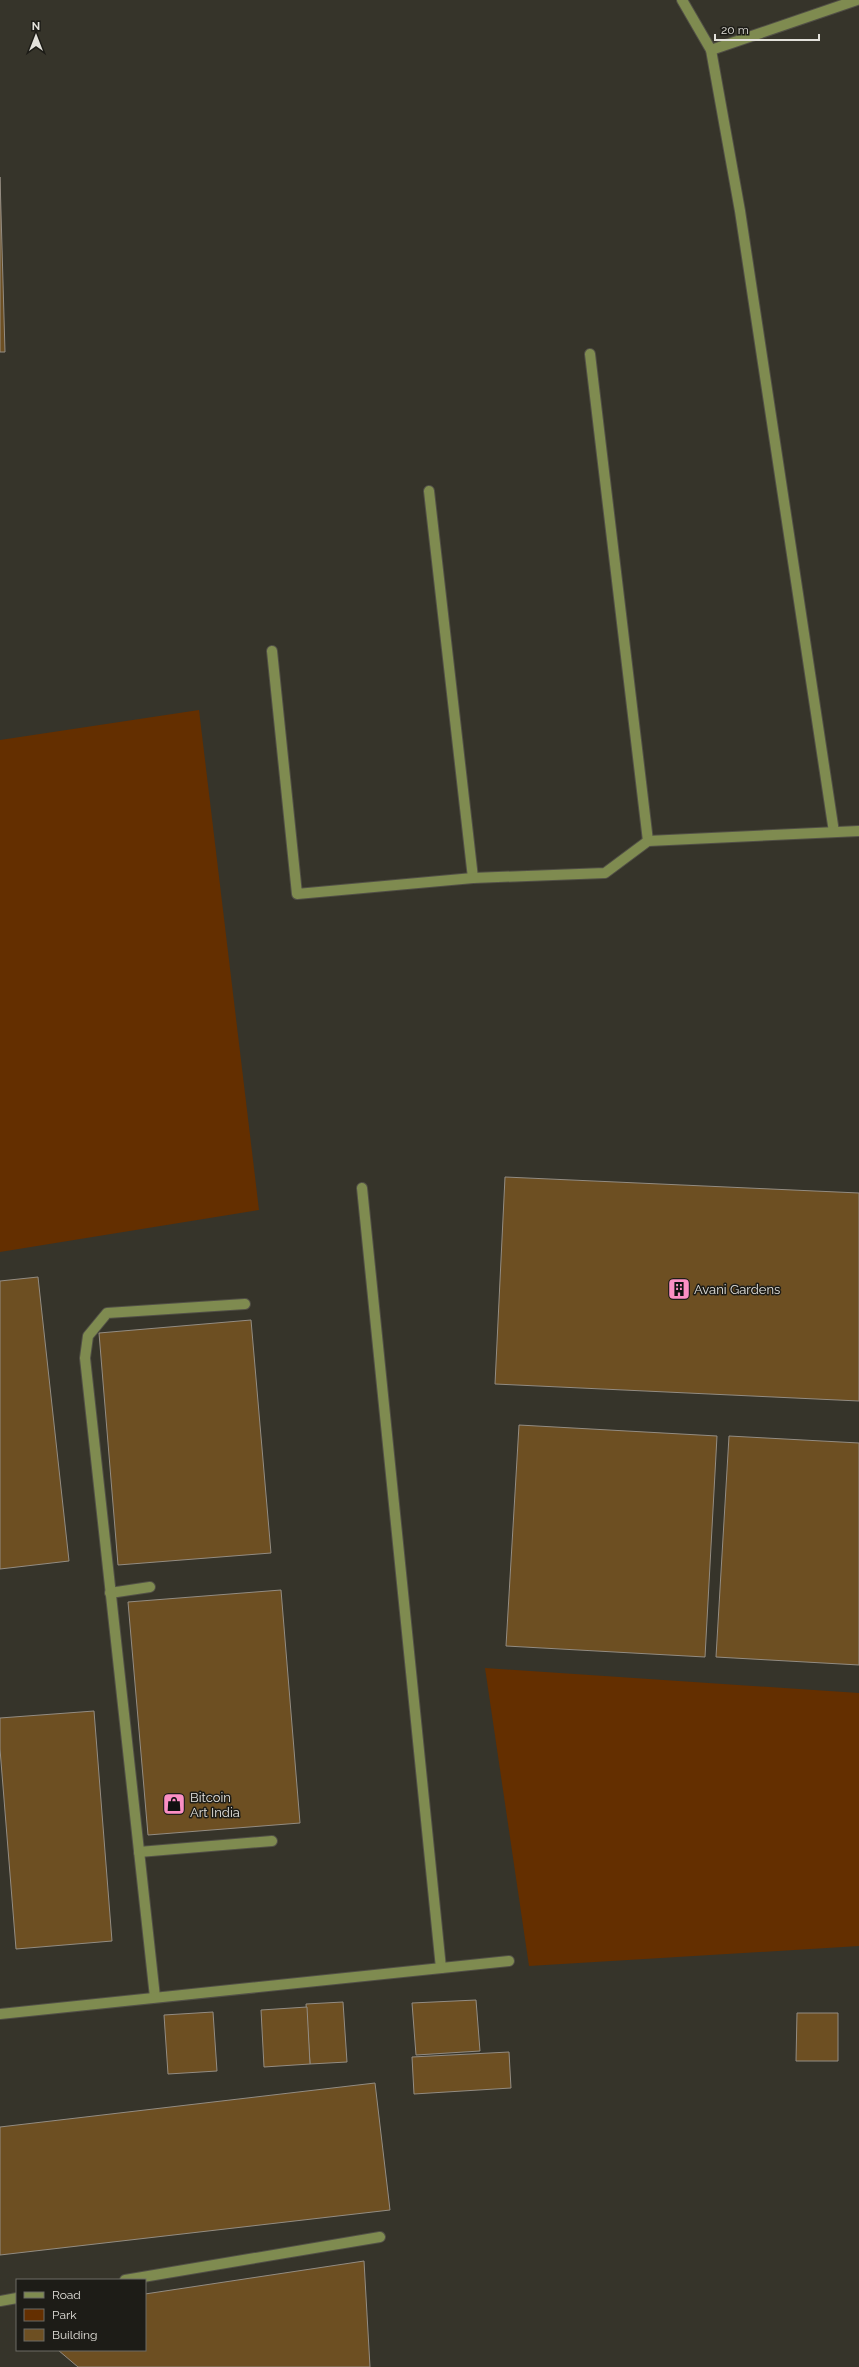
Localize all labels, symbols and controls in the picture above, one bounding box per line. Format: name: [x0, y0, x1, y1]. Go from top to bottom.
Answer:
north arrow: [16, 16, 56, 56]
scale bar: [715, 16, 819, 42]
text: N: [32, 20, 40, 33]
text: 20 m: [721, 23, 749, 37]
building icon: Avani Gardens: [666, 1276, 692, 1302]
place label: Avani Gardens: [694, 1282, 780, 1297]
place label: Bitcoin Art India: [190, 1790, 240, 1820]
shop icon: Bitcoin Art India: [161, 1791, 187, 1817]
legend: [16, 2279, 146, 2351]
text: Road: [52, 2288, 81, 2302]
text: Park: [52, 2308, 77, 2322]
text: Building: [52, 2328, 98, 2342]

